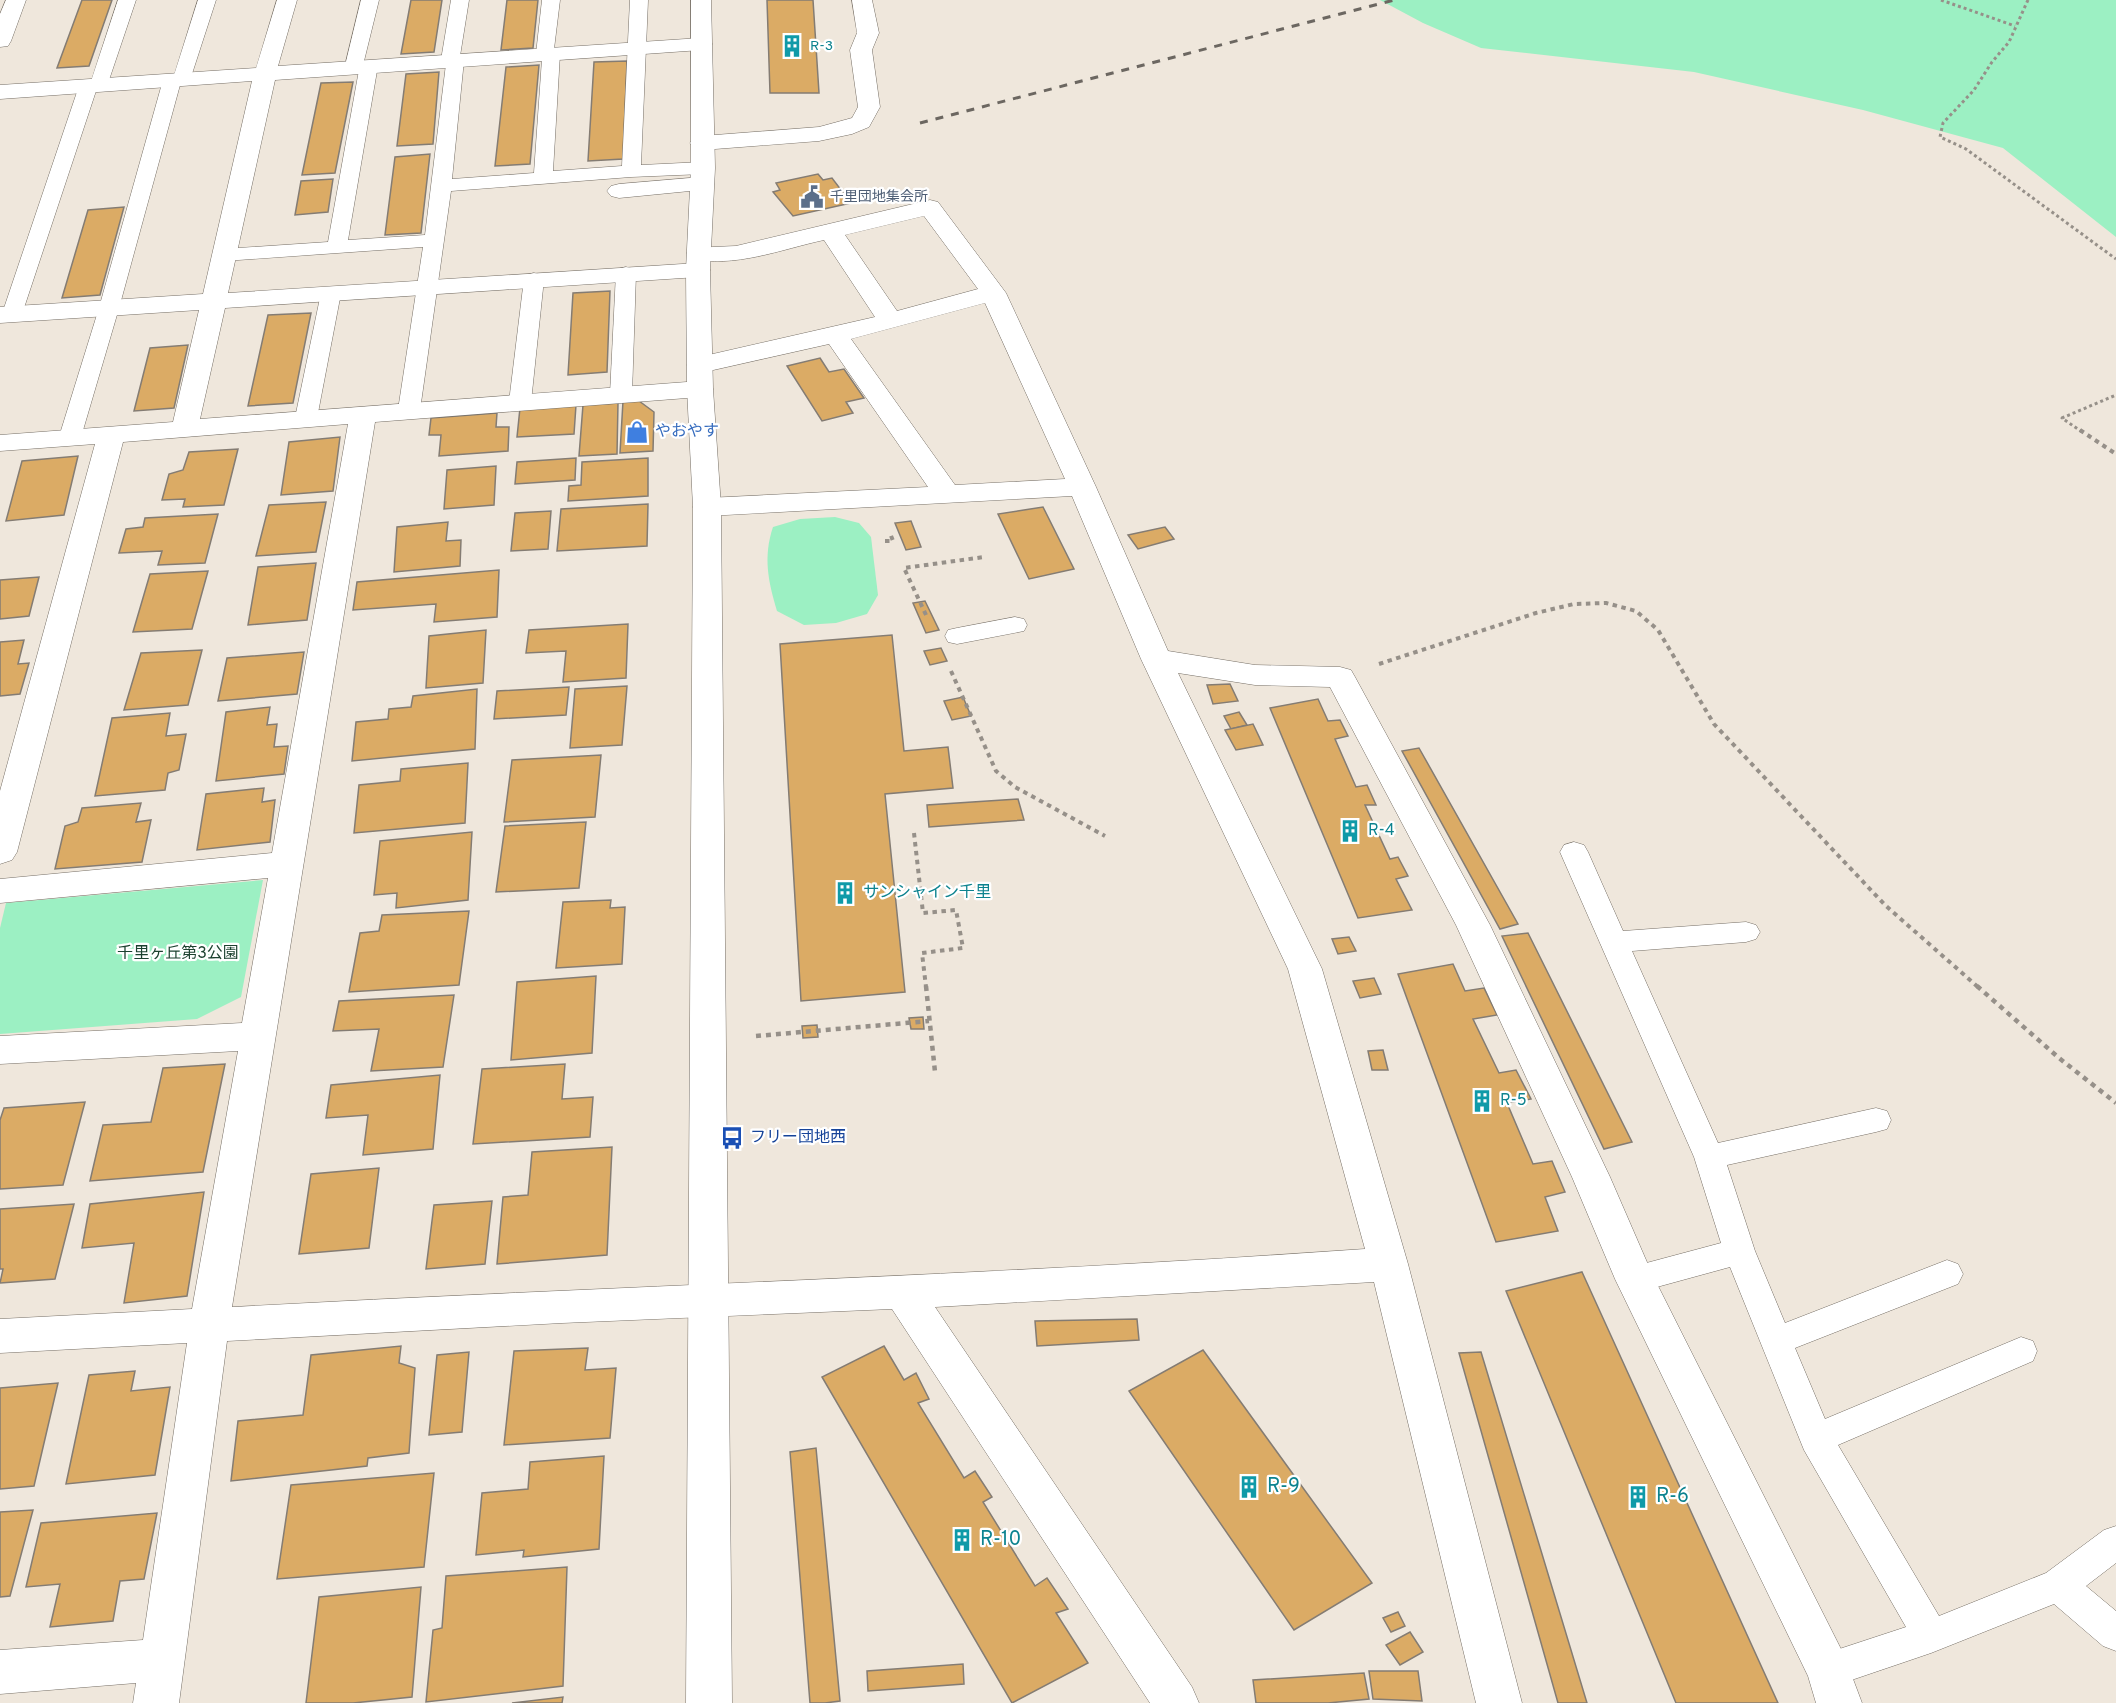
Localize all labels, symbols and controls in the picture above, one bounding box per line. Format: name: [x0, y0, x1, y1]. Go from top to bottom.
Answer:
building icon: R-3: [779, 33, 805, 59]
place label: R-3: [810, 38, 833, 55]
public building icon: 千里団地集会所: [799, 184, 825, 210]
place label: 千里団地集会所: [830, 189, 928, 206]
shop icon: やおやす: [624, 419, 650, 445]
place label: やおやす: [655, 422, 719, 442]
building icon: R-4: [1337, 818, 1363, 844]
place label: R-4: [1368, 821, 1395, 841]
building icon: サンシャイン千里: [832, 880, 858, 906]
place label: サンシャイン千里: [863, 883, 991, 903]
park label: 千里ヶ丘第3公園: [117, 944, 239, 964]
building icon: R-5: [1469, 1088, 1495, 1114]
place label: R-5: [1500, 1091, 1527, 1111]
bus stop icon: フリー団地西: [719, 1125, 745, 1151]
place label: フリー団地西: [750, 1128, 846, 1148]
building icon: R-9: [1236, 1474, 1262, 1500]
place label: R-9: [1267, 1474, 1300, 1500]
building icon: R-6: [1625, 1484, 1651, 1510]
place label: R-6: [1656, 1484, 1689, 1510]
building icon: R-10: [949, 1527, 975, 1553]
place label: R-10: [980, 1527, 1021, 1553]

